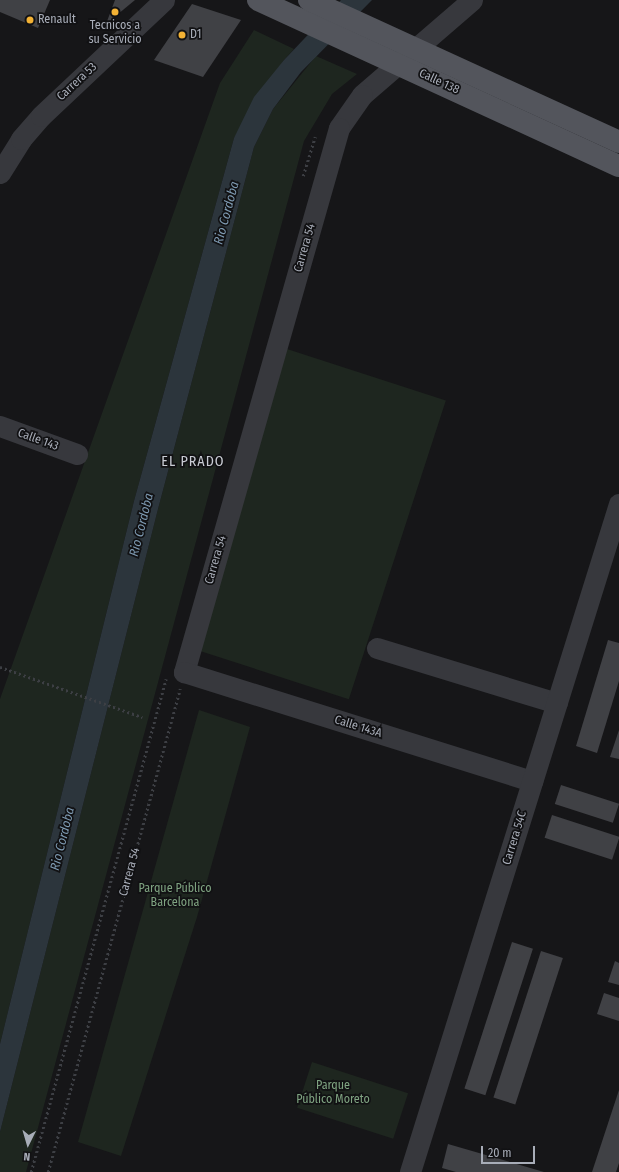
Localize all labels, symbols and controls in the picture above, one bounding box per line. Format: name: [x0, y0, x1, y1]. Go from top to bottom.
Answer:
marker: Tecnicos a su Servicio: [110, 7, 120, 17]
place label: Renault: [38, 13, 76, 27]
marker: Renault: [25, 15, 35, 25]
place label: Tecnicos a su Servicio: [88, 19, 142, 47]
place label: D1: [190, 28, 202, 42]
marker: D1: [177, 30, 187, 40]
street label: Carrera 53: [54, 60, 100, 104]
street label: Calle 138: [417, 66, 461, 98]
water label: Rio Cordoba: [211, 180, 243, 246]
street label: Carrera 54: [291, 222, 319, 274]
street label: Calle 143: [16, 426, 60, 454]
district label: EL PRADO: [161, 454, 225, 470]
water label: Rio Cordoba: [127, 492, 157, 558]
street label: Carrera 54: [202, 534, 230, 586]
street label: Calle 143A: [333, 713, 383, 741]
water label: Rio Cordoba: [48, 806, 78, 872]
street label: Carrera 54C: [500, 809, 530, 867]
street label: Carrera 54: [117, 846, 143, 898]
park label: Parque Público Barcelona: [139, 882, 211, 910]
park label: Parque Público Moreto: [296, 1079, 370, 1107]
north arrow: [8, 1124, 48, 1164]
scale bar: [483, 1138, 537, 1164]
text: 20 m: [488, 1146, 512, 1160]
text: N: [23, 1150, 31, 1163]

